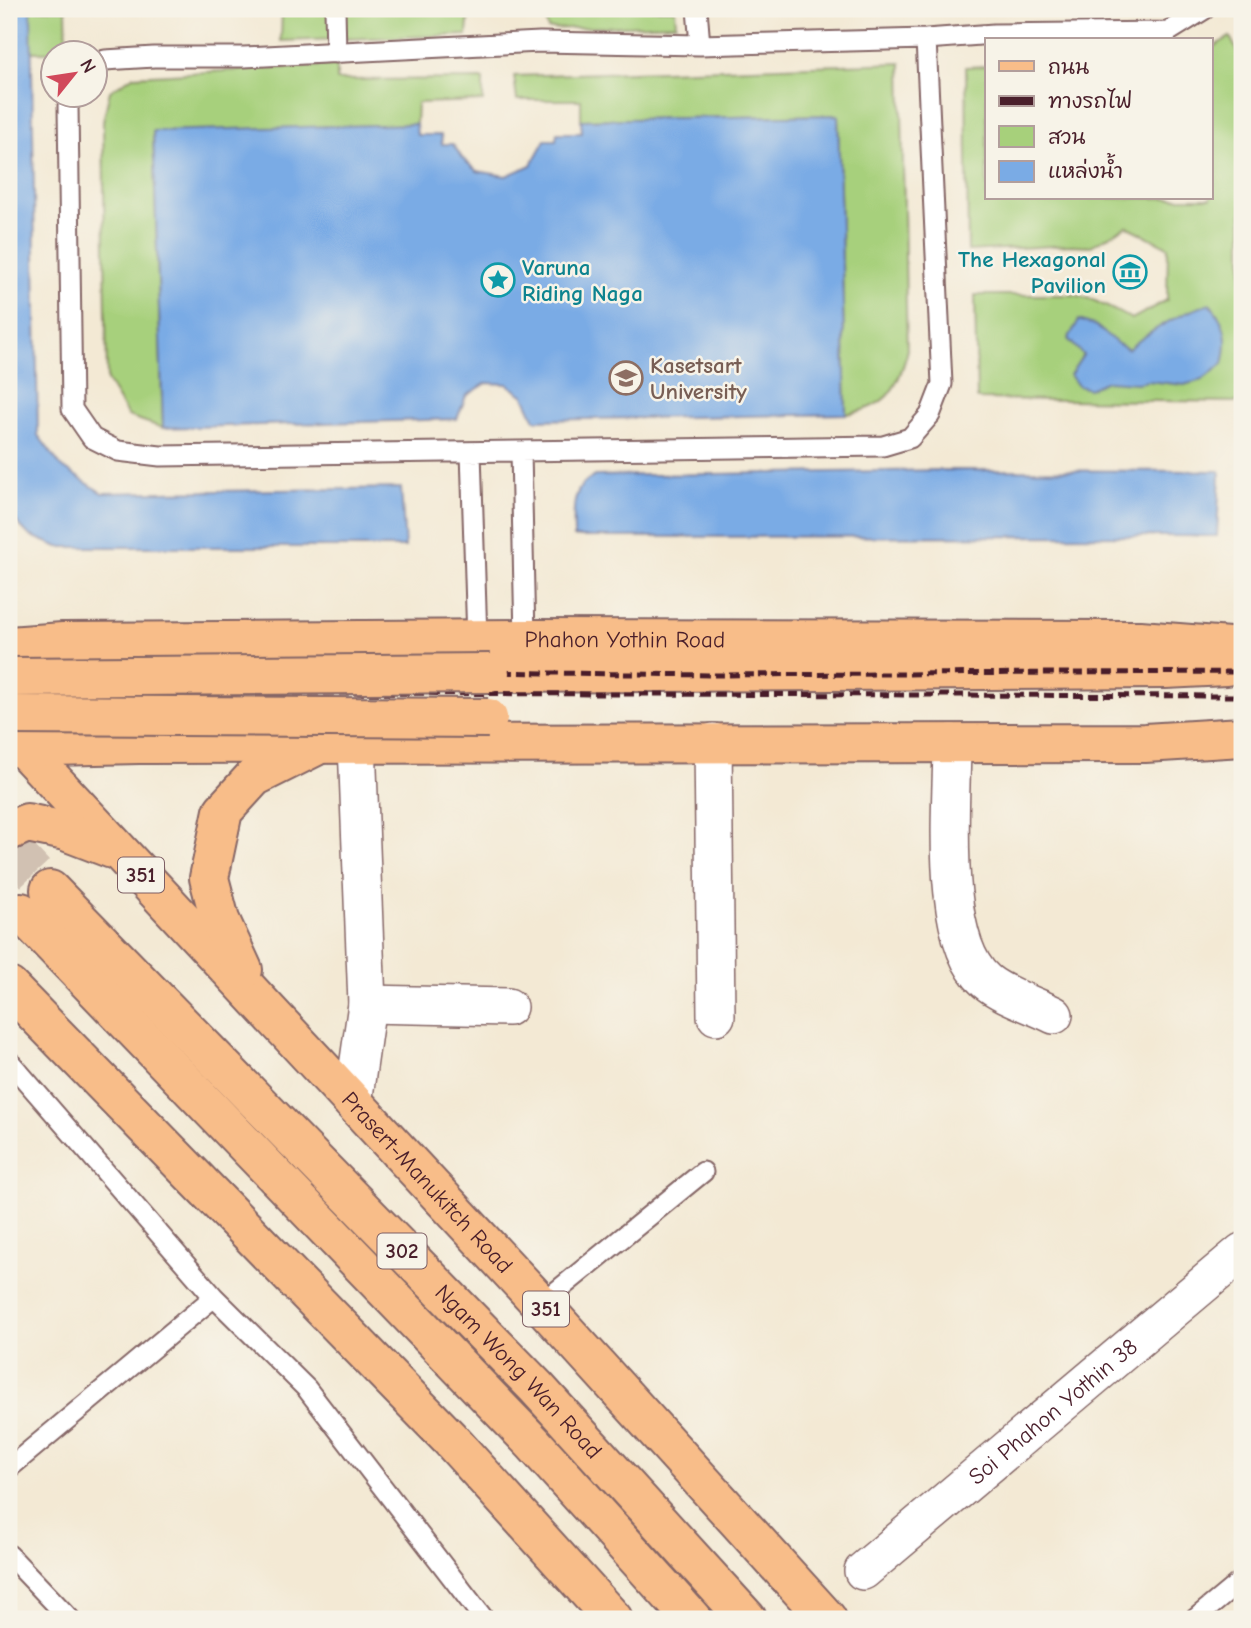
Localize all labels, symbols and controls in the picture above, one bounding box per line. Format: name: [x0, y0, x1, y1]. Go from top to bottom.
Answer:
north arrow: [38, 38, 108, 108]
legend: [985, 38, 1212, 200]
text: N: [75, 55, 100, 77]
text: ถนน: [1048, 55, 1089, 79]
text: ทางรถไฟ: [1048, 88, 1133, 113]
text: สวน: [1048, 125, 1085, 149]
text: แหล่งน้ำ: [1048, 152, 1123, 183]
place label: The Hexagonal Pavilion: [958, 246, 1106, 299]
museum icon: The Hexagonal Pavilion: [1111, 253, 1149, 291]
place label: Varuna Riding Naga: [522, 254, 643, 307]
place icon: Varuna Riding Naga: [479, 261, 517, 299]
place label: Kasetsart University: [650, 352, 747, 405]
school or university icon: Kasetsart University: [607, 359, 645, 397]
street label: Phahon Yothin Road: [525, 626, 725, 653]
road number: 351: [118, 858, 164, 892]
street label: Prasert-Manukitch Road: [336, 1086, 518, 1279]
road number: 302: [378, 1234, 426, 1268]
street label: Ngam Wong Wan Road: [429, 1279, 607, 1464]
road number: 351: [523, 1292, 569, 1326]
street label: Soi Phahon Yothin 38: [963, 1333, 1143, 1490]

